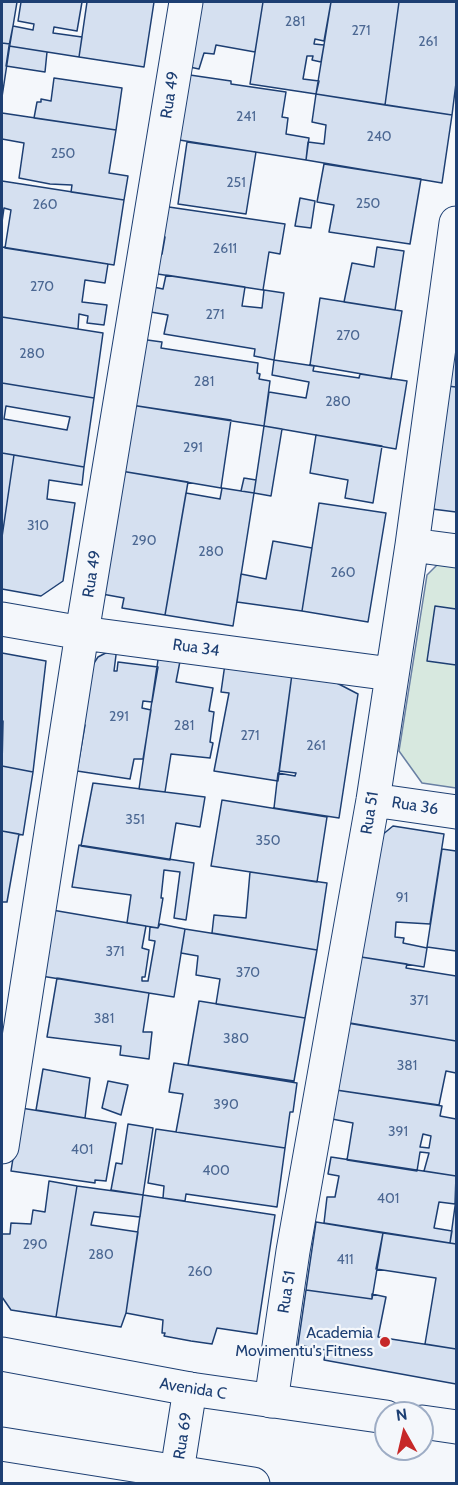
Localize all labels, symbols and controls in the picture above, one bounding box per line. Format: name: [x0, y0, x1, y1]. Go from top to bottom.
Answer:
house number: 281: [285, 14, 305, 30]
house number: 271: [352, 23, 370, 39]
house number: 261: [418, 34, 438, 50]
street label: Rua 49: [157, 70, 183, 120]
house number: 241: [236, 109, 256, 125]
house number: 240: [366, 129, 392, 145]
house number: 250: [51, 146, 75, 162]
house number: 251: [226, 175, 246, 191]
house number: 250: [356, 196, 380, 212]
house number: 260: [32, 197, 58, 213]
house number: 2611: [213, 241, 237, 257]
house number: 270: [30, 279, 54, 295]
house number: 271: [206, 307, 224, 323]
house number: 270: [336, 328, 360, 344]
house number: 280: [19, 346, 45, 362]
house number: 281: [194, 374, 214, 390]
house number: 280: [325, 394, 351, 410]
house number: 291: [183, 440, 203, 456]
house number: 310: [27, 518, 49, 534]
house number: 290: [131, 533, 157, 549]
house number: 280: [198, 544, 224, 560]
street label: Rua 49: [79, 549, 105, 599]
house number: 260: [330, 565, 356, 581]
street label: Rua 34: [171, 635, 221, 661]
house number: 291: [109, 709, 129, 725]
house number: 281: [174, 718, 194, 734]
house number: 271: [241, 728, 259, 744]
house number: 261: [306, 738, 326, 754]
street label: Rua 51: [357, 790, 383, 836]
street label: Rua 36: [390, 793, 440, 819]
house number: 351: [125, 812, 145, 828]
house number: 350: [256, 833, 280, 849]
house number: 91: [396, 890, 408, 906]
house number: 371: [105, 944, 125, 960]
house number: 370: [236, 965, 260, 981]
house number: 371: [409, 993, 429, 1009]
house number: 381: [94, 1011, 114, 1027]
house number: 380: [223, 1031, 249, 1047]
house number: 381: [397, 1058, 417, 1074]
house number: 390: [213, 1097, 239, 1113]
house number: 391: [388, 1124, 408, 1140]
house number: 401: [71, 1142, 93, 1158]
house number: 400: [202, 1163, 230, 1179]
house number: 401: [377, 1191, 399, 1207]
house number: 290: [22, 1237, 48, 1253]
house number: 280: [88, 1247, 114, 1263]
house number: 411: [336, 1252, 354, 1268]
house number: 260: [187, 1264, 213, 1280]
street label: Rua 51: [274, 1269, 300, 1315]
place label: Academia Movimentu's Fitness: [235, 1323, 373, 1361]
marker: Academia Movimentu's Fitness: [378, 1335, 392, 1349]
street label: Avenida C: [158, 1374, 228, 1404]
north arrow: [374, 1401, 434, 1461]
text: N: [395, 1404, 409, 1425]
street label: Rua 69: [170, 1411, 196, 1461]

